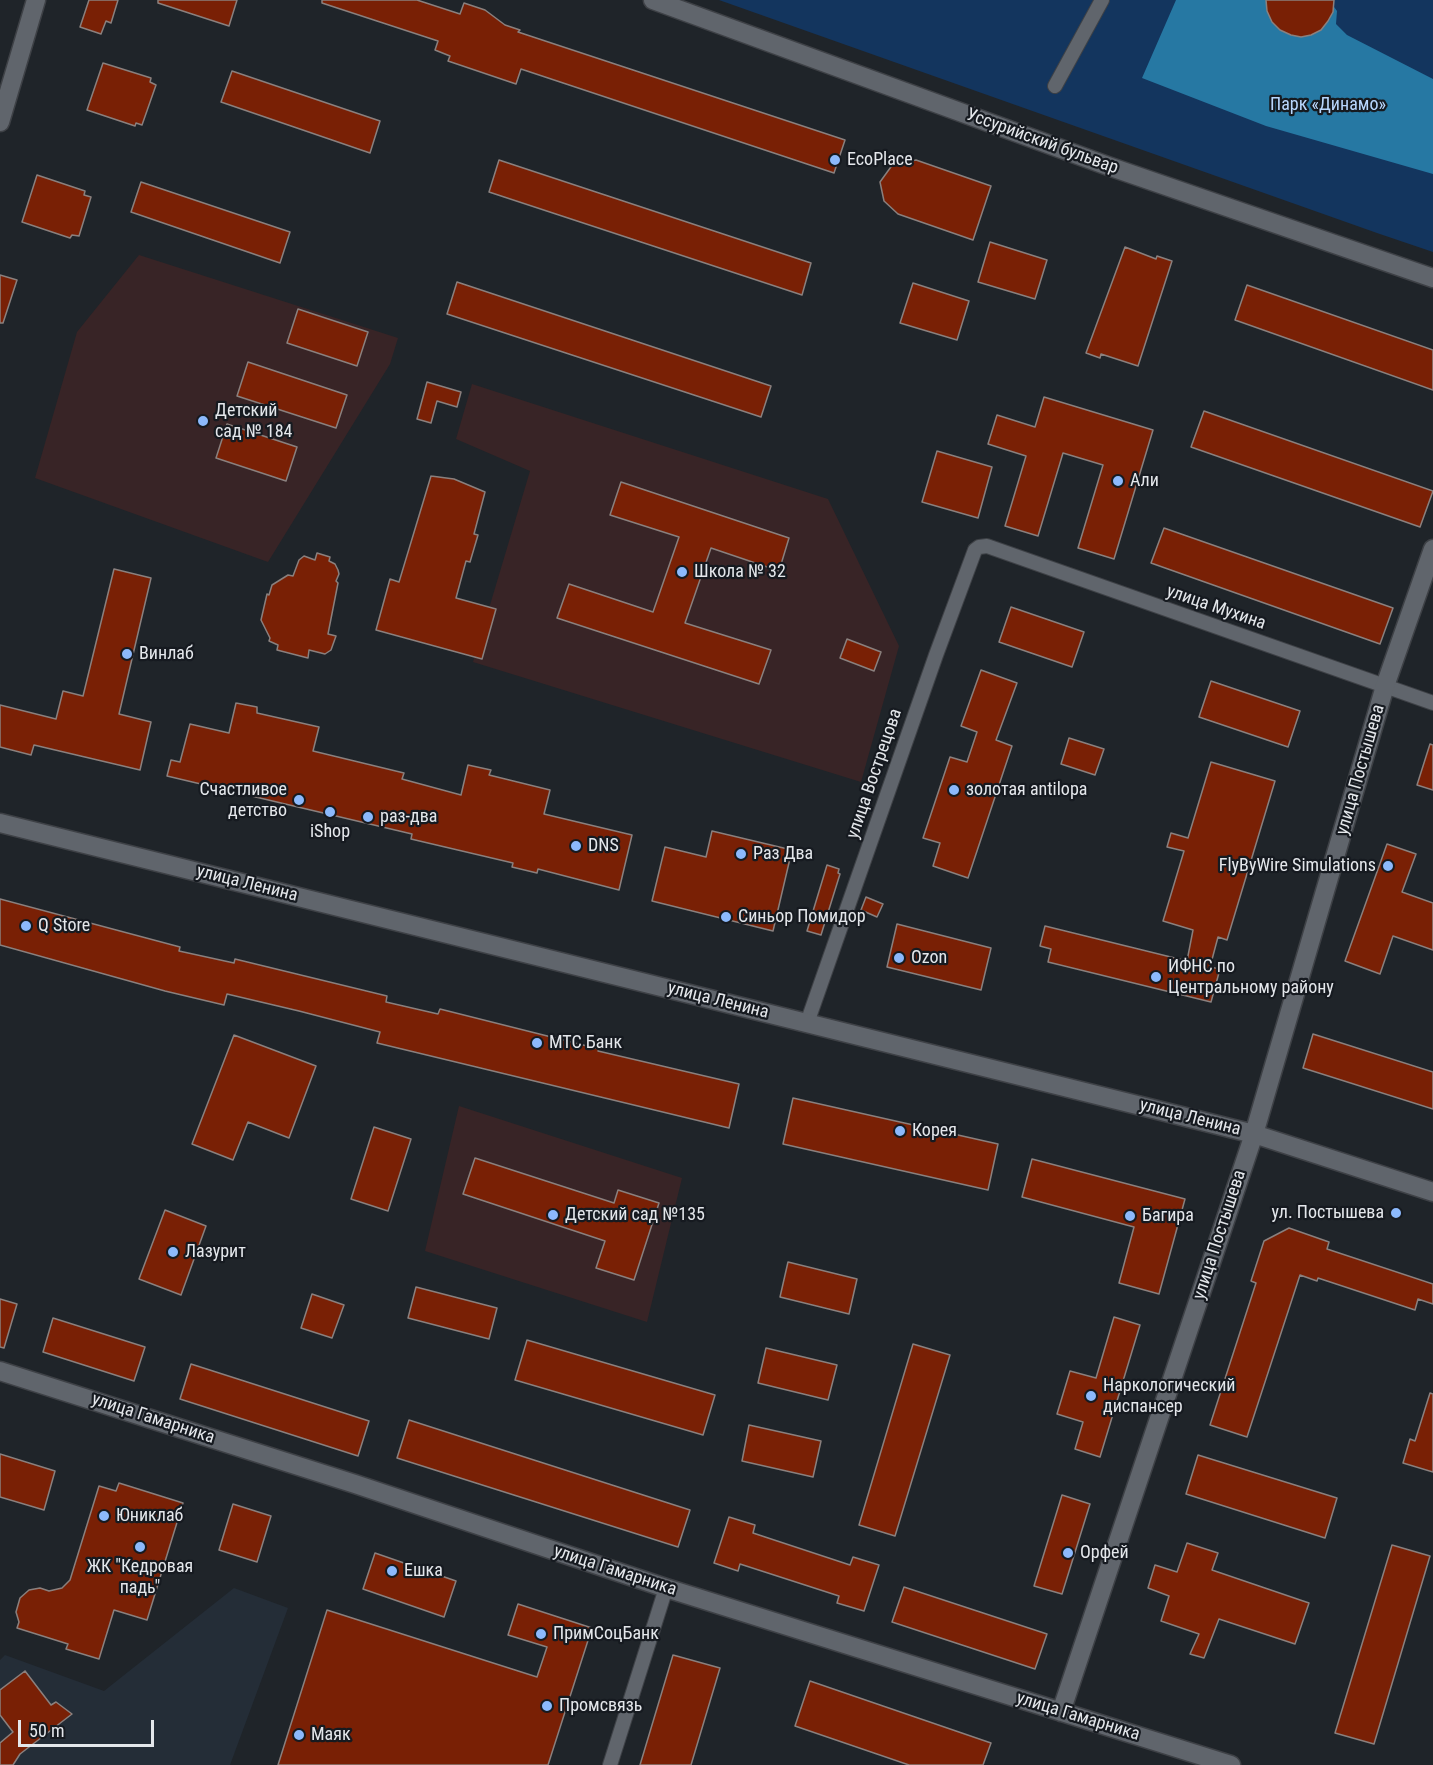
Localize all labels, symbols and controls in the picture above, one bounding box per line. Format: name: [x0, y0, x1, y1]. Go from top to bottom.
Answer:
park label: Парк «Динамо»: [1270, 94, 1386, 116]
street label: Уссурийский бульвар: [963, 104, 1121, 180]
place label: EcoPlace: [847, 149, 913, 171]
marker: EcoPlace: [828, 153, 842, 167]
place label: Детский сад № 184: [215, 400, 292, 442]
marker: Детский сад № 184: [196, 414, 210, 428]
place label: Али: [1130, 470, 1159, 492]
marker: Али: [1111, 474, 1125, 488]
place label: Школа № 32: [694, 561, 786, 583]
marker: Школа № 32: [675, 565, 689, 579]
street label: улица Мухина: [1163, 581, 1269, 635]
place label: Винлаб: [139, 643, 194, 665]
marker: Винлаб: [120, 647, 134, 661]
street label: улица Постышева: [1332, 702, 1390, 838]
street label: улица Вострецова: [843, 706, 907, 842]
place label: Счастливое детство: [199, 779, 287, 822]
place label: золотая antilopa: [966, 779, 1087, 801]
marker: золотая antilopa: [947, 783, 961, 797]
marker: Счастливое детство: [292, 793, 306, 807]
marker: iShop: [323, 805, 337, 819]
place label: раз-два: [380, 806, 437, 828]
marker: раз-два: [361, 810, 375, 824]
place label: iShop: [310, 821, 350, 843]
place label: DNS: [588, 835, 619, 857]
marker: DNS: [569, 839, 583, 853]
place label: Раз Два: [753, 843, 813, 865]
marker: Раз Два: [734, 847, 748, 861]
place label: FlyByWire Simulations: [1219, 855, 1376, 877]
marker: FlyByWire Simulations: [1381, 859, 1395, 873]
street label: улица Ленина: [194, 861, 300, 907]
place label: Синьор Помидор: [738, 906, 866, 928]
marker: Синьор Помидор: [719, 910, 733, 924]
place label: Q Store: [38, 915, 90, 937]
marker: Q Store: [19, 919, 33, 933]
place label: Ozon: [911, 947, 947, 969]
marker: Ozon: [892, 951, 906, 965]
place label: ИФНС по Центральному району: [1168, 956, 1334, 998]
marker: ИФНС по Центральному району: [1149, 970, 1163, 984]
street label: улица Ленина: [665, 978, 771, 1024]
place label: МТС Банк: [549, 1032, 622, 1054]
marker: МТС Банк: [530, 1036, 544, 1050]
street label: улица Ленина: [1137, 1095, 1243, 1141]
place label: Корея: [912, 1120, 957, 1142]
marker: Корея: [893, 1124, 907, 1138]
street label: улица Постышева: [1189, 1168, 1251, 1302]
place label: ул. Постышева: [1272, 1202, 1384, 1224]
place label: Детский сад №135: [565, 1204, 705, 1226]
place label: Багира: [1142, 1205, 1194, 1227]
marker: ул. Постышева: [1389, 1206, 1403, 1220]
marker: Детский сад №135: [546, 1208, 560, 1222]
marker: Багира: [1123, 1209, 1137, 1223]
place label: Лазурит: [185, 1241, 246, 1263]
marker: Лазурит: [166, 1245, 180, 1259]
place label: Наркологический диспансер: [1103, 1375, 1235, 1418]
street label: улица Гамарника: [89, 1389, 217, 1449]
marker: Наркологический диспансер: [1084, 1389, 1098, 1403]
place label: Юниклаб: [116, 1505, 183, 1527]
marker: Юниклаб: [97, 1509, 111, 1523]
marker: ЖК "Кедровая падь": [133, 1540, 147, 1554]
street label: улица Гамарника: [551, 1541, 679, 1601]
place label: Орфей: [1080, 1542, 1129, 1564]
marker: Орфей: [1061, 1546, 1075, 1560]
place label: ЖК "Кедровая падь": [87, 1556, 193, 1598]
place label: Ешка: [404, 1560, 443, 1582]
marker: Ешка: [385, 1564, 399, 1578]
place label: ПримСоцБанк: [553, 1623, 659, 1645]
marker: ПримСоцБанк: [534, 1627, 548, 1641]
street label: улица Гамарника: [1014, 1688, 1142, 1746]
place label: Промсвязь: [559, 1695, 642, 1717]
marker: Промсвязь: [540, 1699, 554, 1713]
scale bar: [21, 1708, 158, 1746]
text: 50 m: [29, 1720, 64, 1741]
place label: Маяк: [311, 1724, 351, 1746]
marker: Маяк: [292, 1728, 306, 1742]

